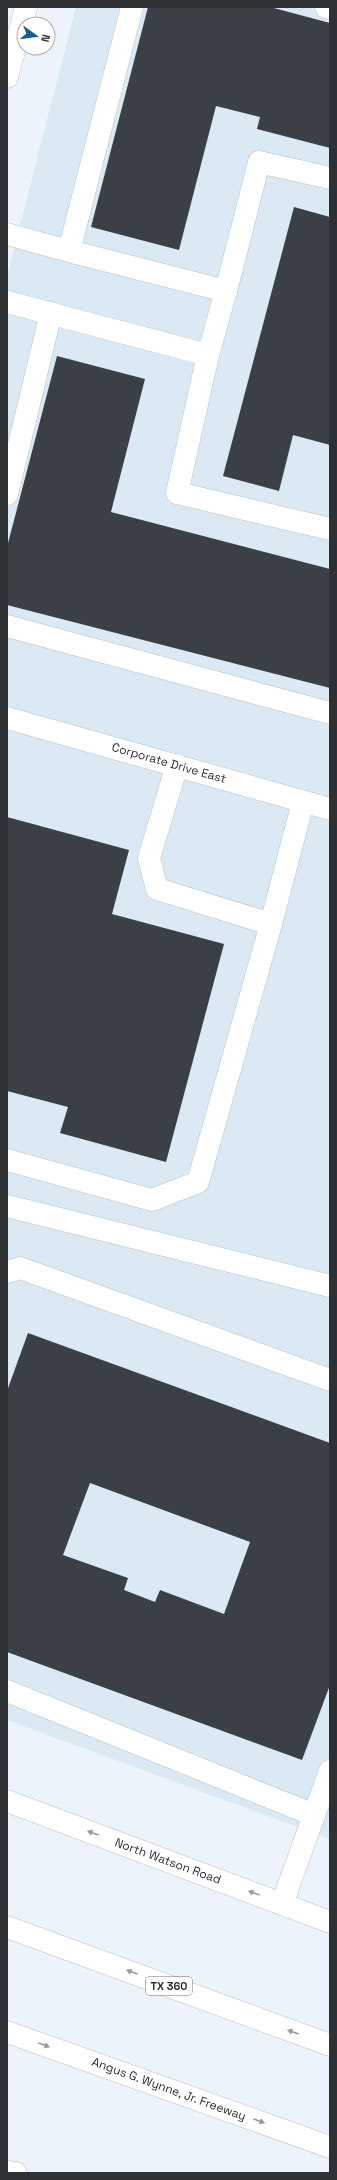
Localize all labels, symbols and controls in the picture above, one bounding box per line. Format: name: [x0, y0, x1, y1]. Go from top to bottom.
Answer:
north arrow: [16, 16, 56, 56]
text: N: [38, 33, 53, 44]
street label: Corporate Drive East: [110, 739, 228, 787]
one-way arrow: [87, 1830, 99, 1836]
street label: North Watson Road: [113, 1834, 223, 1888]
one-way arrow: [248, 1890, 260, 1896]
one-way arrow: [126, 1969, 138, 1975]
road number: TX 360: [146, 1977, 192, 1995]
one-way arrow: [287, 2028, 299, 2034]
one-way arrow: [38, 2042, 50, 2048]
street label: Angus G. Wynne, Jr. Freeway: [90, 2054, 248, 2124]
one-way arrow: [253, 2119, 265, 2125]

